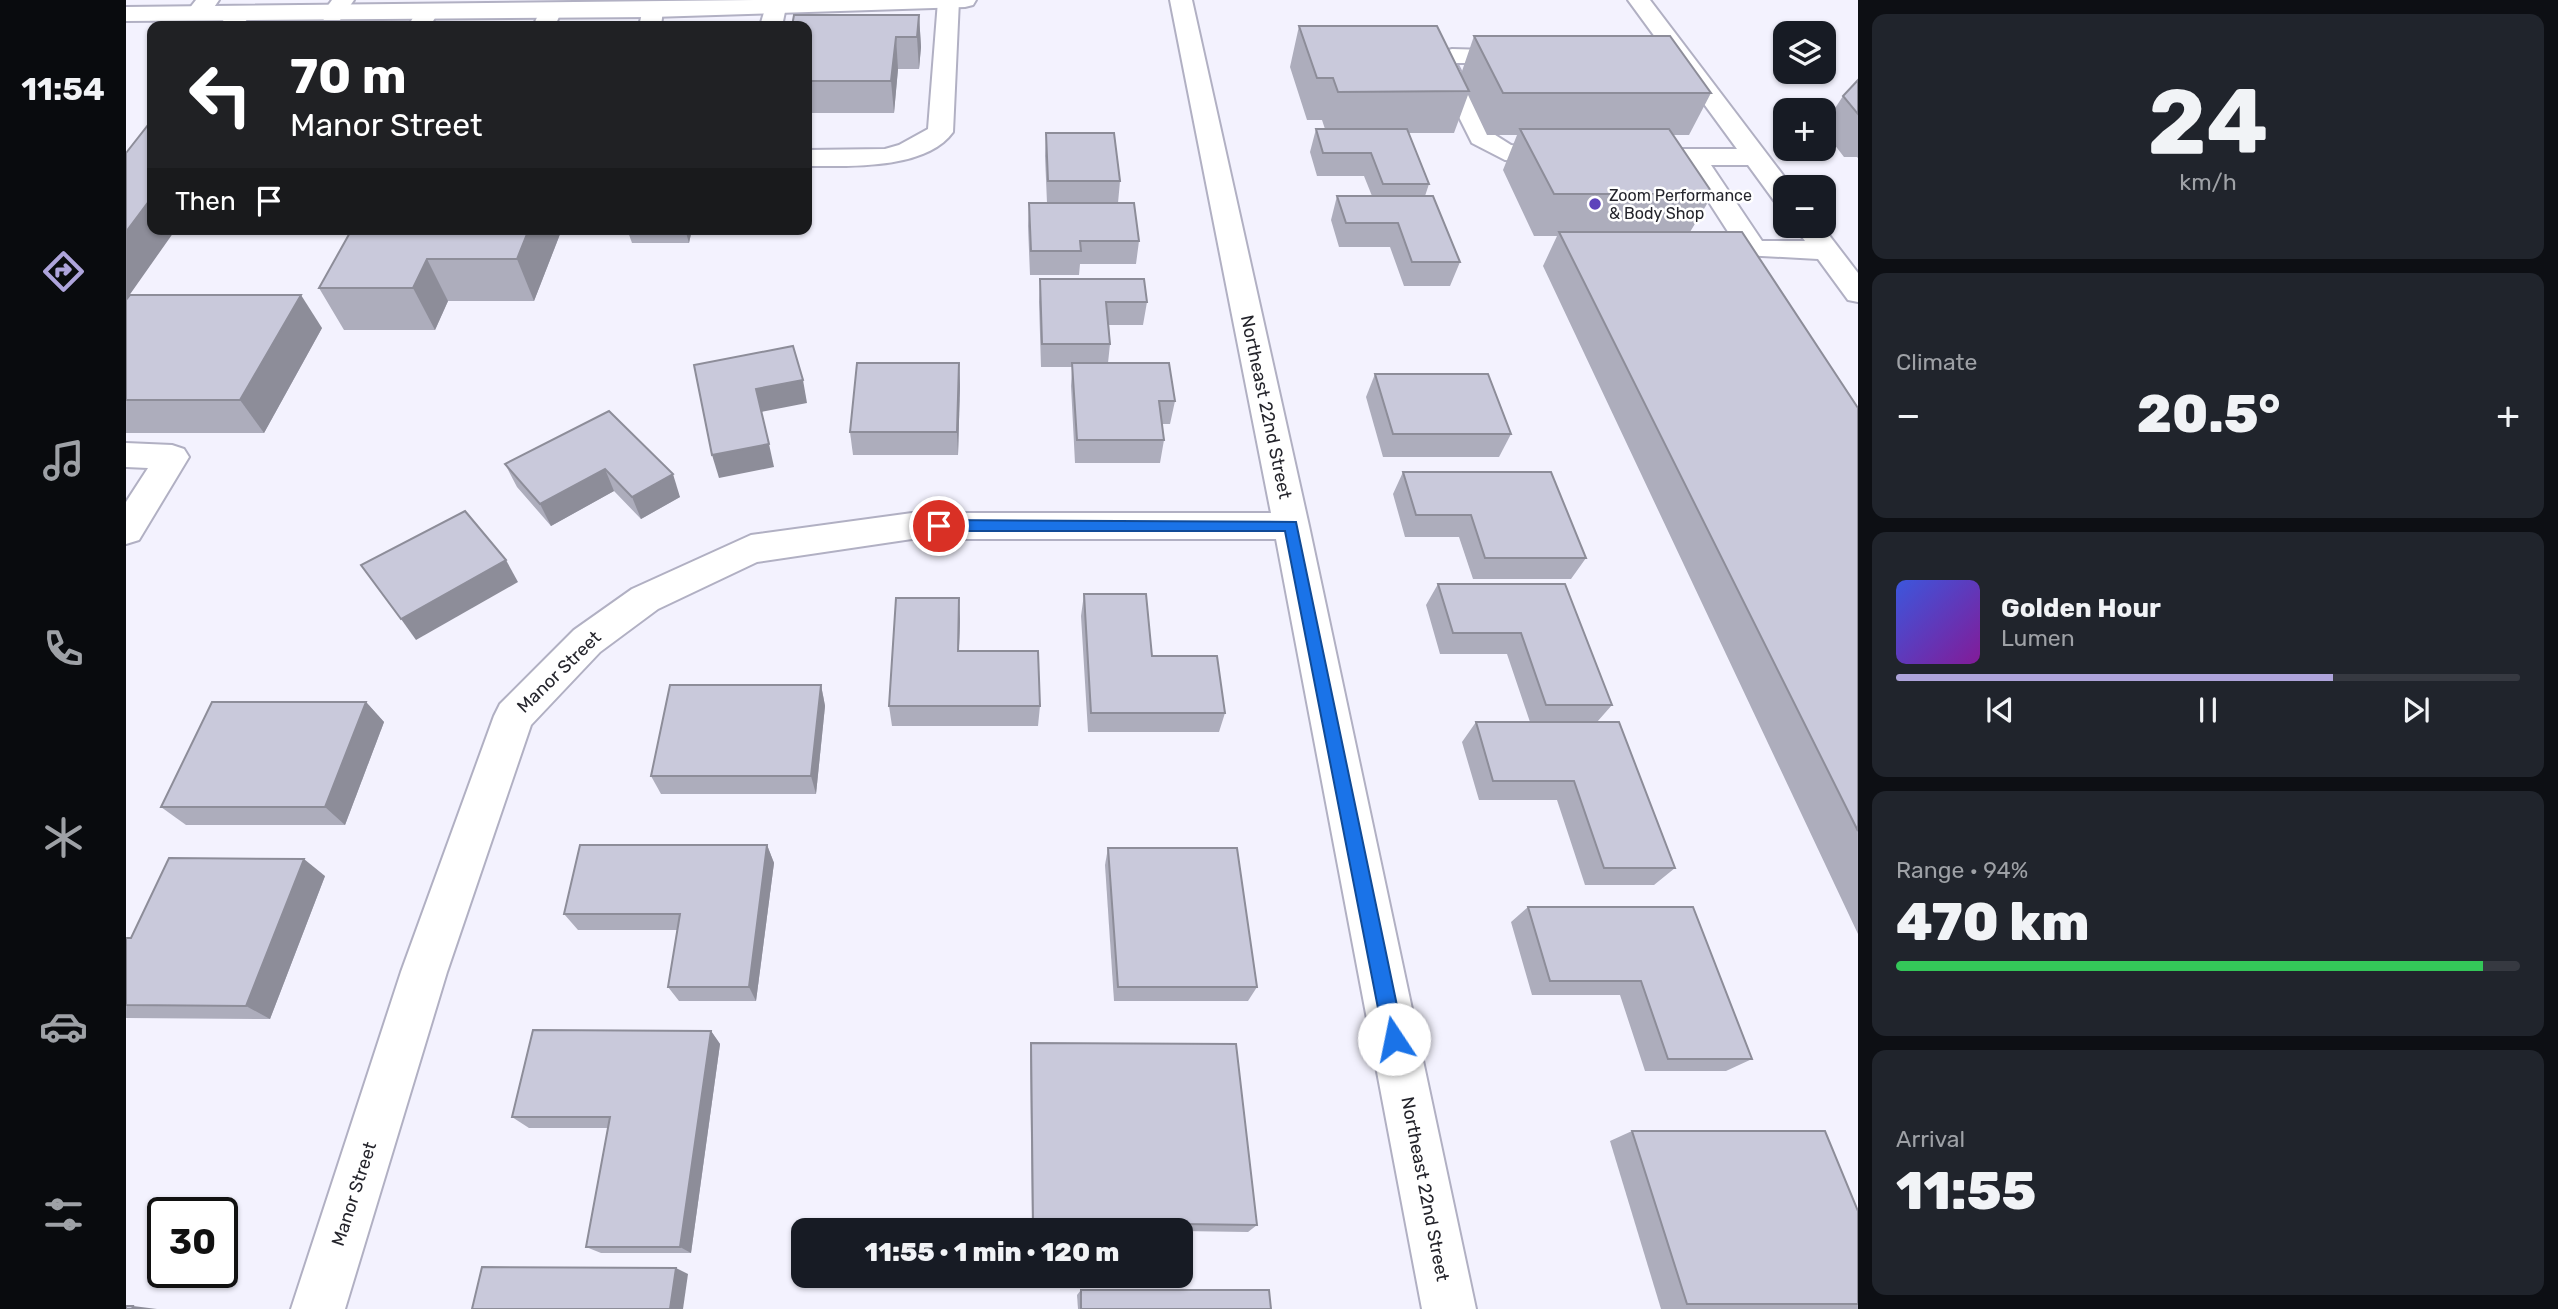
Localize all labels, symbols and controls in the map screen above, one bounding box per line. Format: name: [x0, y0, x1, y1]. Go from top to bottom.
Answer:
map controls: [1773, 21, 1836, 238]
button: layers: [1773, 21, 1836, 84]
text: 70 m: [290, 47, 407, 105]
icon: left: [175, 49, 266, 140]
text: 24: [2148, 68, 2268, 176]
text: 11:54: [21, 70, 105, 108]
button: +: [1773, 98, 1836, 161]
text: Manor Street: [290, 106, 483, 144]
text: km/h: [2179, 168, 2237, 196]
button: −: [1773, 175, 1836, 238]
icon: arrive: [250, 182, 288, 220]
text: Then: [175, 186, 236, 217]
place label: Zoom Performance & Body Shop: [1609, 186, 1752, 223]
marker: Zoom Performance & Body Shop: [1587, 196, 1603, 212]
icon: directions: [39, 247, 88, 296]
street label: Northeast 22nd Street: [1236, 313, 1296, 501]
text: Climate: [1896, 348, 1977, 376]
text: 20.5°: [2137, 383, 2280, 445]
text: −: [1896, 392, 1921, 438]
text: +: [2496, 392, 2520, 438]
icon: music: [39, 436, 88, 485]
pin: [909, 496, 969, 556]
icon: arrive: [920, 507, 958, 545]
text: Golden Hour: [2001, 593, 2161, 624]
icon: phone: [39, 624, 88, 673]
text: Lumen: [2001, 624, 2075, 652]
street label: Manor Street: [512, 626, 606, 718]
icon: previous: [1981, 691, 2019, 729]
icon: pause: [2189, 691, 2227, 729]
icon: next: [2397, 691, 2435, 729]
icon: climate: [39, 813, 88, 862]
text: Range · 94%: [1896, 856, 2028, 884]
text: 470 km: [1896, 891, 2089, 953]
icon: car: [39, 1002, 88, 1051]
position arrow: [1357, 1002, 1431, 1076]
street label: Northeast 22nd Street: [1396, 1095, 1454, 1283]
text: Arrival: [1896, 1125, 1965, 1153]
street label: Manor Street: [327, 1139, 381, 1249]
text: 11:55: [1896, 1160, 2036, 1222]
icon: filters: [39, 1190, 88, 1239]
speed limit sign: 30: [147, 1197, 238, 1288]
text: 11:55 · 1 min · 120 m: [865, 1237, 1119, 1268]

